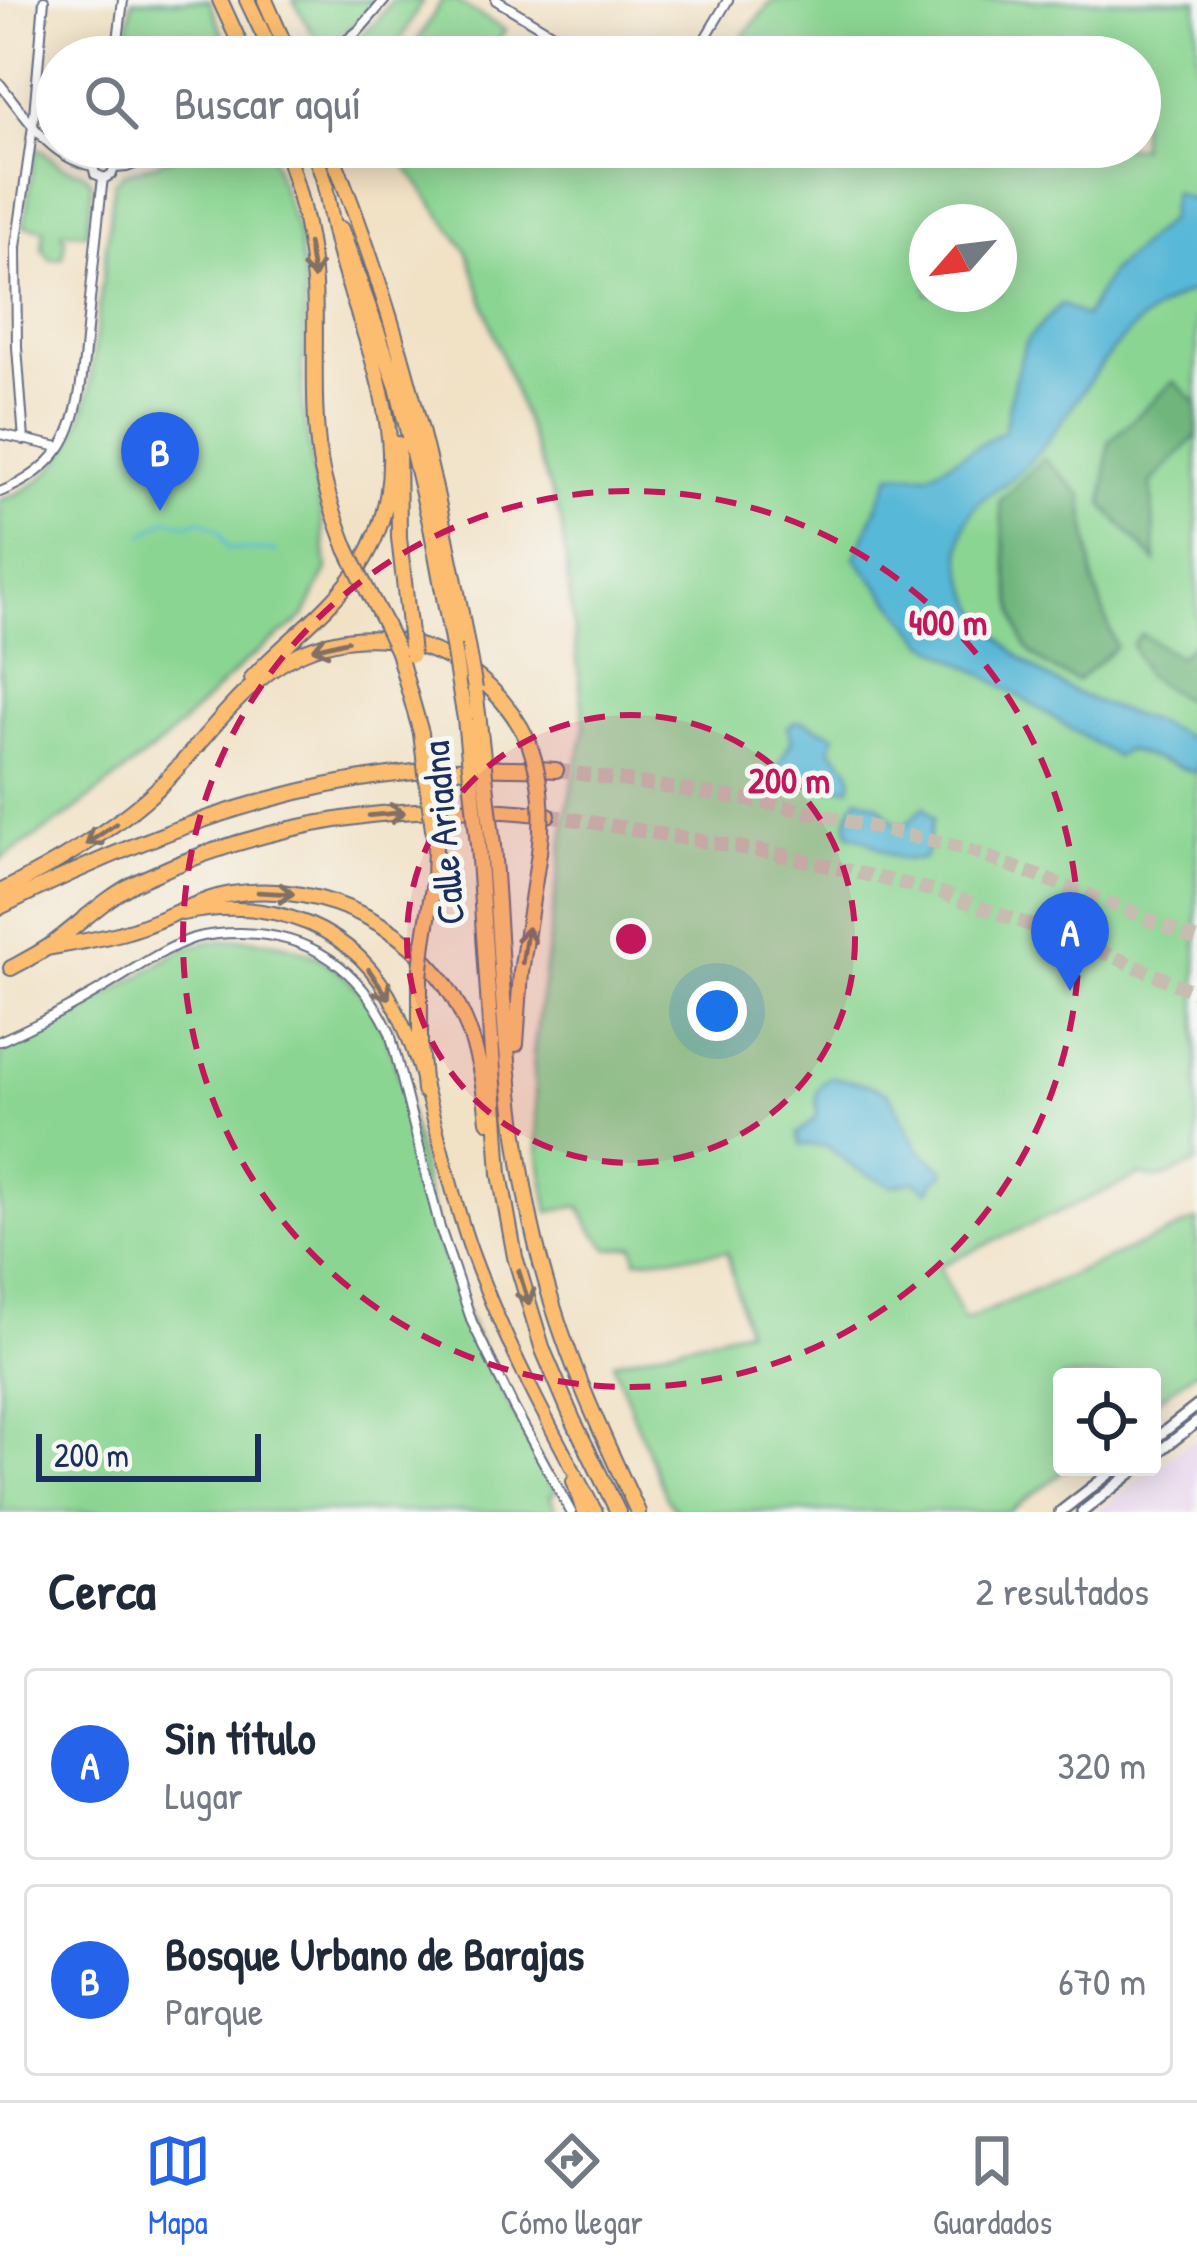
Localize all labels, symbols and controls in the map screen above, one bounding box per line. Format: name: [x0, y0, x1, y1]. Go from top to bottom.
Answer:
search box: [36, 36, 1161, 168]
icon: search: [78, 69, 144, 135]
text: Buscar aquí: [174, 72, 361, 133]
north arrow: [909, 204, 1017, 312]
one-way arrow: [300, 240, 323, 279]
pin: B: [121, 412, 199, 511]
text: 400 m: [909, 597, 987, 646]
one-way arrow: [311, 635, 349, 657]
street label: Calle Ariadna: [408, 739, 476, 927]
text: 200 m: [748, 755, 830, 804]
one-way arrow: [367, 802, 406, 825]
one-way arrow: [85, 821, 118, 846]
one-way arrow: [256, 882, 295, 905]
pin: A: [1031, 892, 1109, 991]
centre of rings: [610, 918, 652, 960]
one-way arrow: [514, 927, 537, 966]
one-way arrow: [366, 967, 391, 1000]
your location: [687, 981, 747, 1041]
one-way arrow: [514, 1268, 536, 1306]
map controls: [1053, 1368, 1161, 1476]
button: locate: [1053, 1368, 1161, 1476]
scale bar: [36, 1428, 261, 1481]
text: 200 m: [54, 1433, 129, 1477]
text: Cerca: [48, 1556, 156, 1625]
text: 2 resultados: [976, 1564, 1149, 1617]
text: Sin título: [165, 1707, 316, 1768]
text: A: [80, 1738, 100, 1791]
text: 320 m: [1057, 1738, 1146, 1791]
text: Lugar: [165, 1768, 243, 1821]
text: Bosque Urbano de Barajas: [165, 1923, 584, 1984]
text: B: [80, 1954, 100, 2007]
text: 670 m: [1058, 1954, 1146, 2007]
text: Parque: [165, 1984, 263, 2037]
tab: Mapa: [145, 2128, 211, 2244]
tab: Cómo llegar: [501, 2128, 643, 2244]
tab: Guardados: [933, 2128, 1052, 2244]

